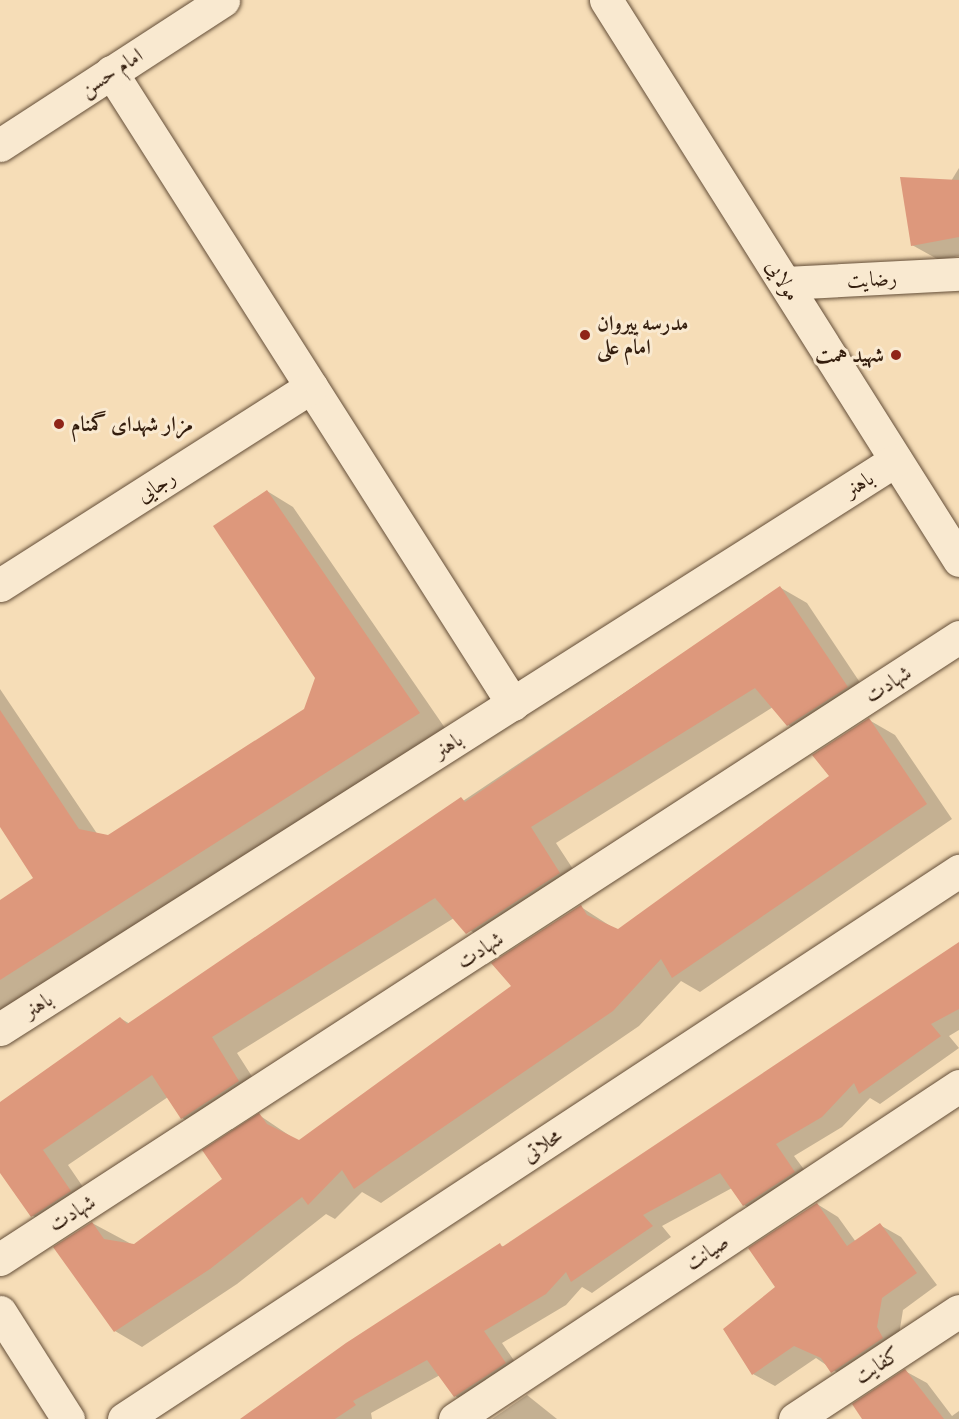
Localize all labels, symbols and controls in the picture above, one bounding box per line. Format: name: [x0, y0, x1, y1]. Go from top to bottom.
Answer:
street label: امام حسن: [75, 42, 147, 102]
street label: مولايی: [761, 255, 805, 305]
street label: رضایت: [846, 265, 898, 293]
place label: مدرسه پیروان امام علی: [597, 310, 688, 360]
marker: مدرسه پیروان امام علی: [578, 328, 592, 342]
place label: شهید همت: [815, 342, 884, 368]
marker: شهید همت: [889, 348, 903, 362]
place label: مزار شهدای گمنام: [71, 411, 193, 437]
marker: مزار شهدای گمنام: [52, 417, 66, 431]
street label: رجایی: [132, 464, 180, 508]
street label: باهنر: [840, 465, 878, 503]
street label: شهادت: [860, 660, 916, 708]
street label: باهنر: [429, 726, 467, 764]
street label: شهادت: [452, 926, 508, 974]
street label: باهنر: [19, 986, 57, 1024]
street label: محلاتی: [517, 1123, 567, 1167]
street label: شهادت: [44, 1189, 100, 1237]
street label: صیانت: [681, 1229, 733, 1275]
street label: کفایت: [850, 1341, 904, 1389]

